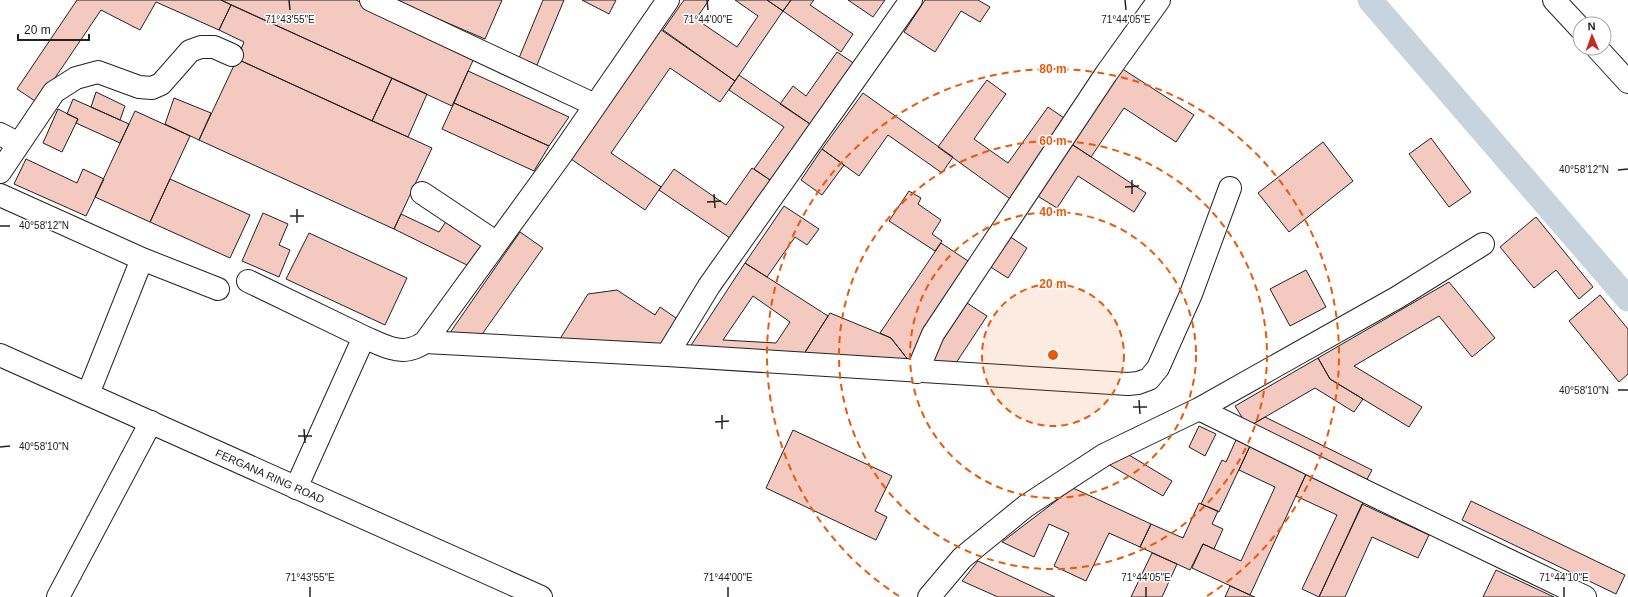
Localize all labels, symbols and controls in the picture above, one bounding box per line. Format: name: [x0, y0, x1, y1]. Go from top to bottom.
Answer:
text: 71°43'55"E: [265, 14, 315, 25]
text: 71°44'00"E: [683, 14, 733, 25]
text: 71°44'05"E: [1101, 14, 1151, 25]
scale bar: [18, 16, 89, 42]
north arrow: [1572, 16, 1612, 56]
text: N: [1587, 20, 1596, 32]
text: 20 m: [24, 23, 51, 37]
text: 80 m: [1039, 62, 1067, 76]
text: 60 m: [1039, 134, 1067, 148]
text: 40°58'12"N: [1559, 164, 1609, 175]
text: 40 m: [1039, 205, 1067, 219]
text: 40°58'12"N: [19, 220, 69, 231]
text: 20 m: [1039, 277, 1067, 291]
centre of rings: [1046, 348, 1060, 362]
text: 40°58'10"N: [1559, 385, 1609, 396]
text: 40°58'10"N: [19, 441, 69, 452]
street label: FERGANA RING ROAD: [214, 447, 326, 505]
text: 71°43'55"E: [285, 572, 335, 583]
text: 71°44'00"E: [703, 572, 753, 583]
text: 71°44'05"E: [1121, 572, 1171, 583]
text: 71°44'10"E: [1539, 572, 1589, 583]

